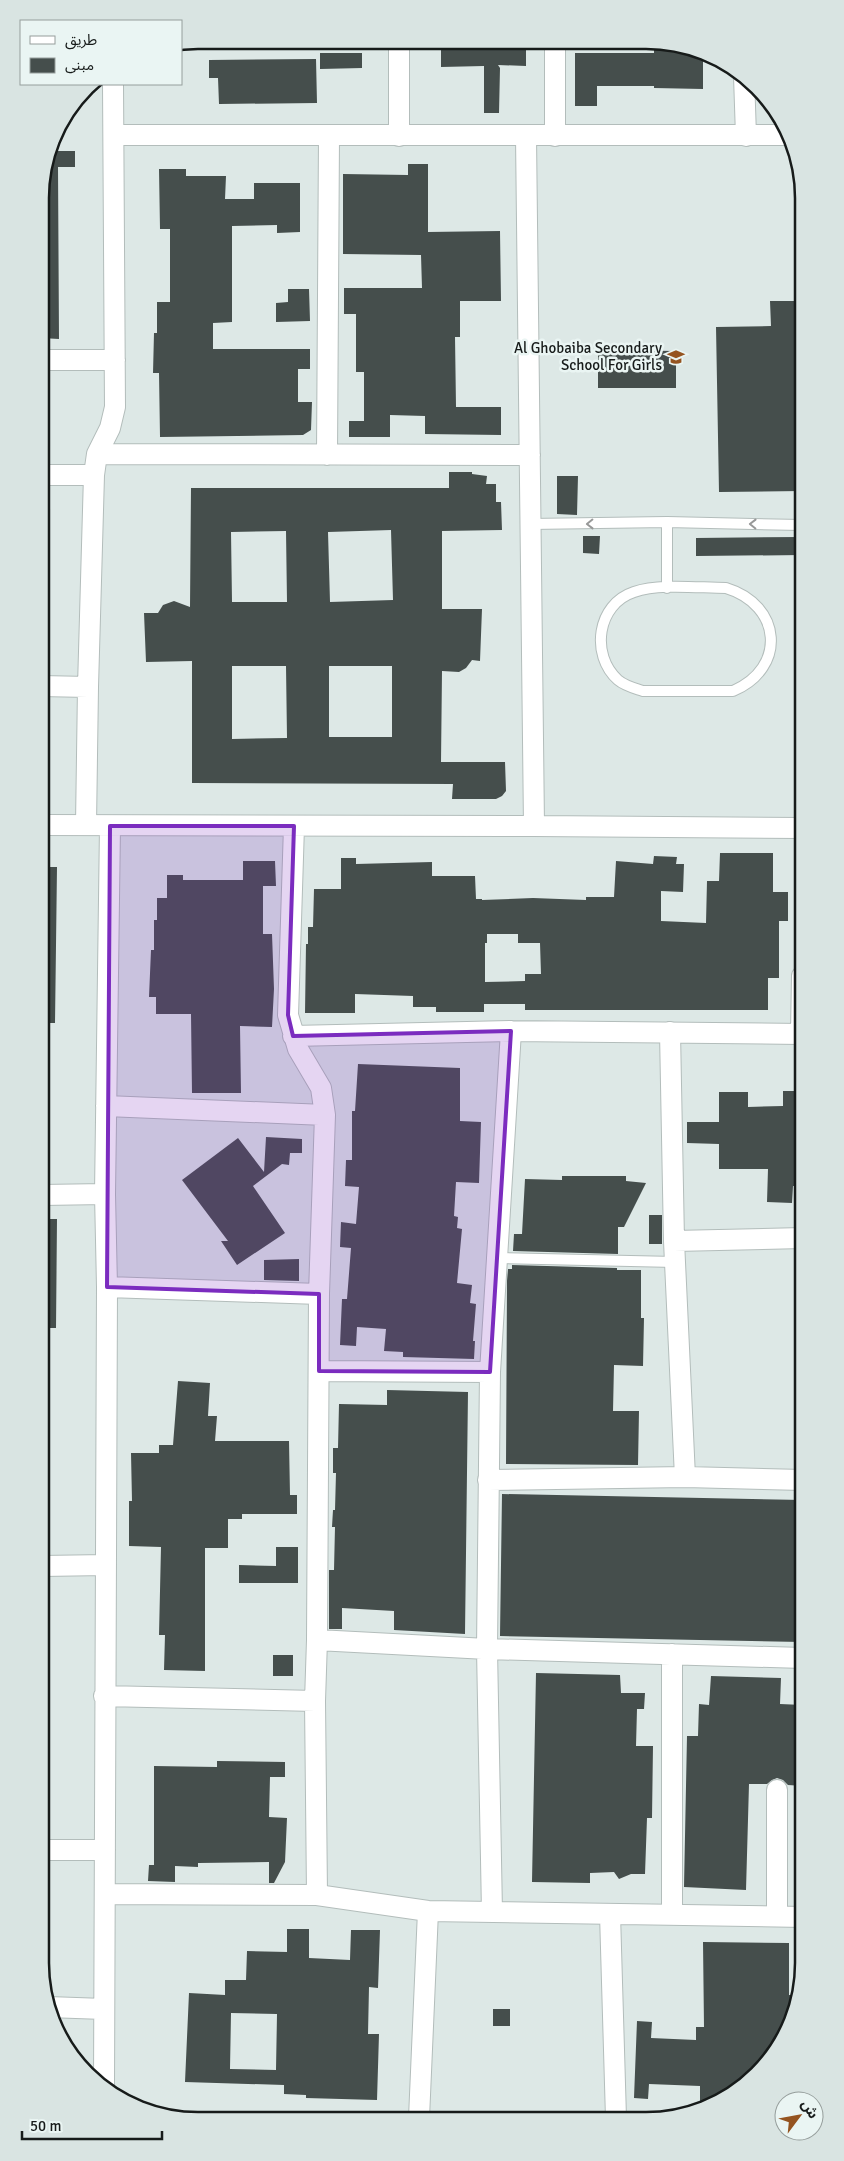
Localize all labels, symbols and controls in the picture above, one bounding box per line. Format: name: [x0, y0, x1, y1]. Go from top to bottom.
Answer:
legend: [20, 20, 182, 85]
text: طريق: [65, 31, 97, 50]
text: مبنى: [65, 56, 94, 74]
place label: Al Ghobaiba Secondary School For Girls: [514, 339, 662, 374]
school or university icon: Al Ghobaiba Secondary School For Girls: [666, 347, 686, 367]
one-way arrow: [586, 518, 594, 529]
one-way arrow: [748, 519, 756, 529]
north arrow: [774, 2091, 824, 2141]
text: ش: [797, 2097, 822, 2122]
scale bar: [22, 2108, 162, 2140]
text: 50 m: [30, 2117, 61, 2135]

